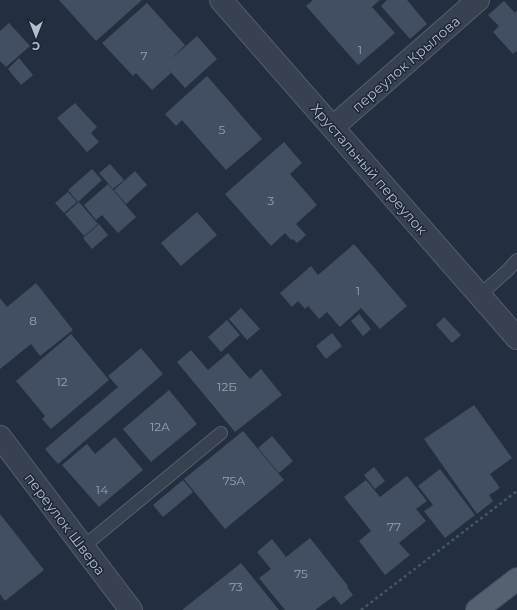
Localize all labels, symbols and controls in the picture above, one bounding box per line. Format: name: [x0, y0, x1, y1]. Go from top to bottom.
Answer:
street label: переулок Крылова: [348, 12, 464, 116]
north arrow: [16, 16, 56, 56]
text: С: [32, 39, 40, 53]
house number: 1: [358, 42, 362, 57]
house number: 7: [140, 48, 148, 63]
street label: Хрустальный переулок: [307, 99, 431, 239]
house number: 5: [219, 122, 226, 137]
house number: 3: [268, 193, 275, 208]
house number: 1: [356, 283, 360, 298]
house number: 8: [29, 313, 37, 328]
house number: 12: [56, 374, 68, 389]
house number: 12Б: [217, 379, 237, 394]
house number: 12А: [150, 419, 170, 434]
street label: переулок Швера: [21, 469, 109, 579]
house number: 75А: [223, 473, 245, 488]
house number: 14: [96, 482, 108, 497]
house number: 77: [387, 519, 401, 534]
house number: 75: [294, 566, 308, 581]
house number: 73: [229, 579, 243, 594]

